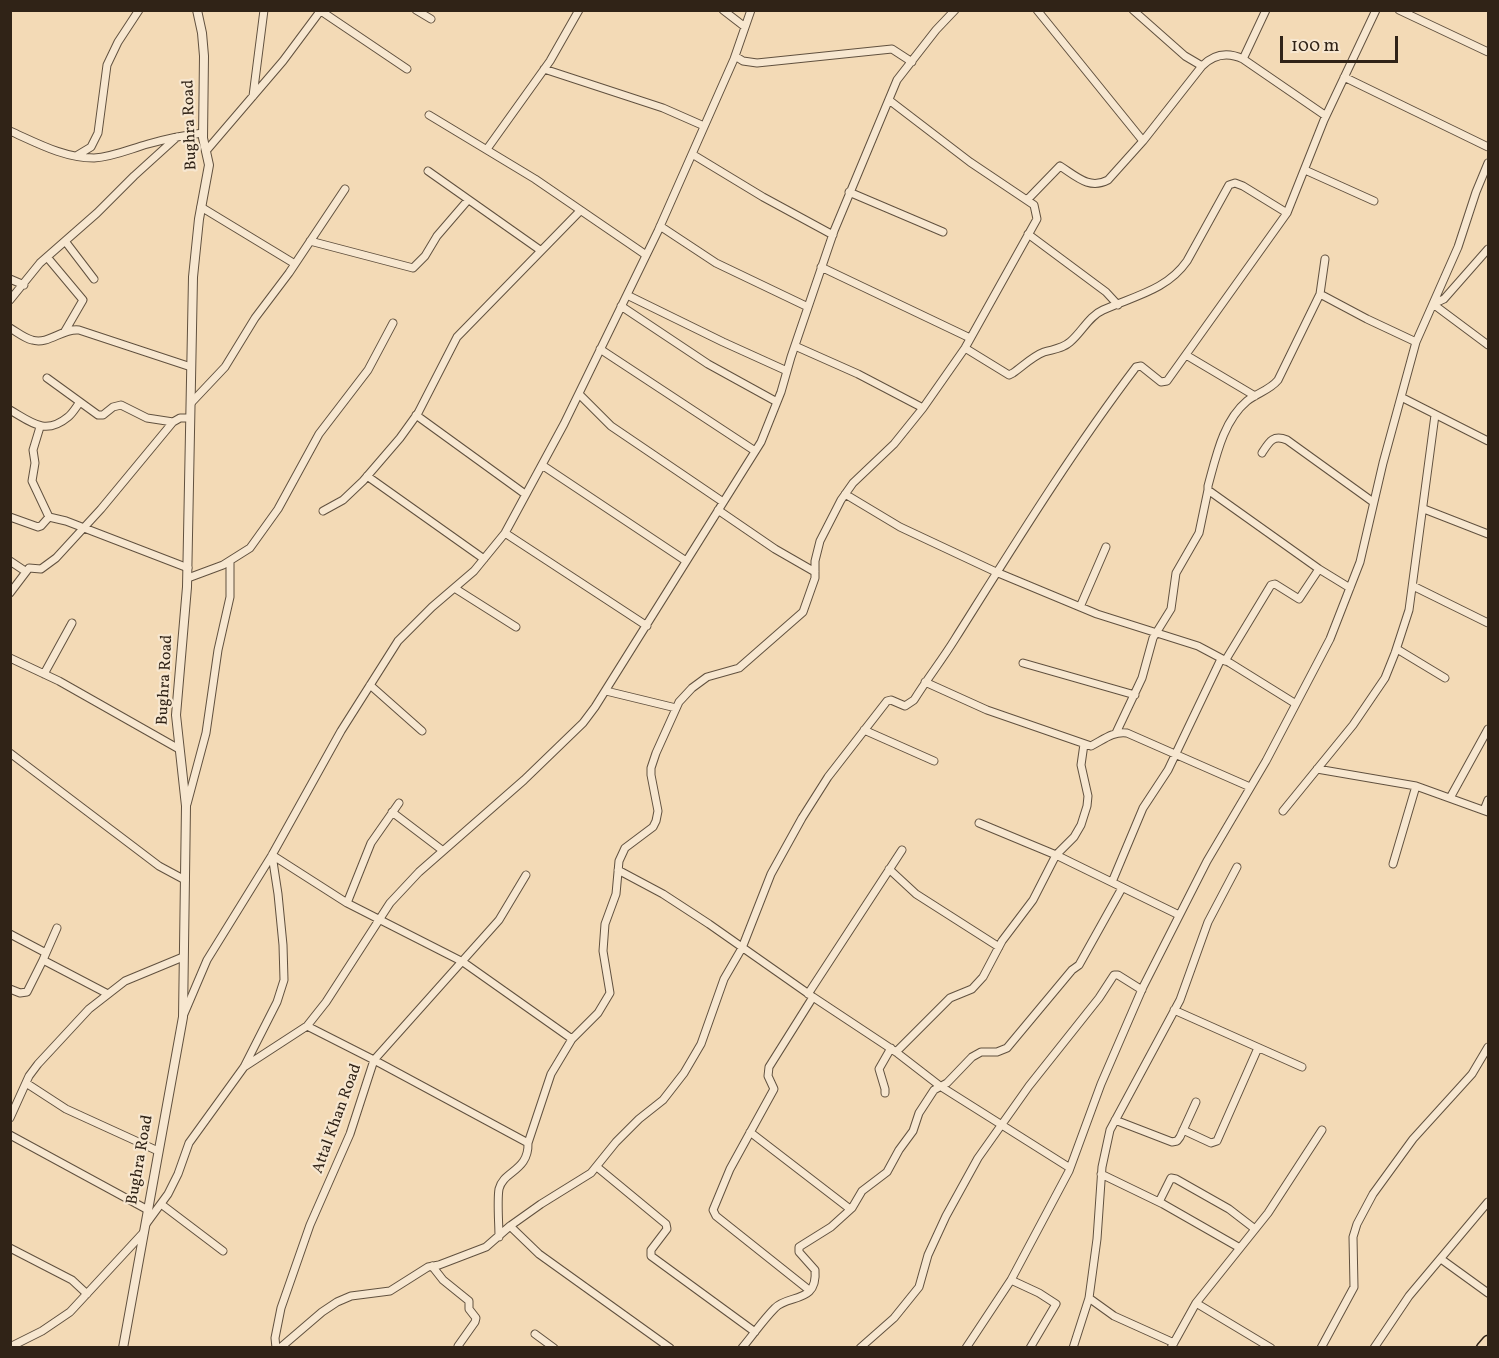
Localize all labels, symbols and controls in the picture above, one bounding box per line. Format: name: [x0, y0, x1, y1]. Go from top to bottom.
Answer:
scale bar: [1283, 24, 1402, 62]
text: 100 m: [1291, 34, 1340, 59]
street label: Bughra Road: [180, 79, 202, 171]
street label: Bughra Road: [154, 634, 178, 726]
street label: Attal Khan Road: [309, 1062, 367, 1176]
street label: Bughra Road: [124, 1114, 158, 1206]

